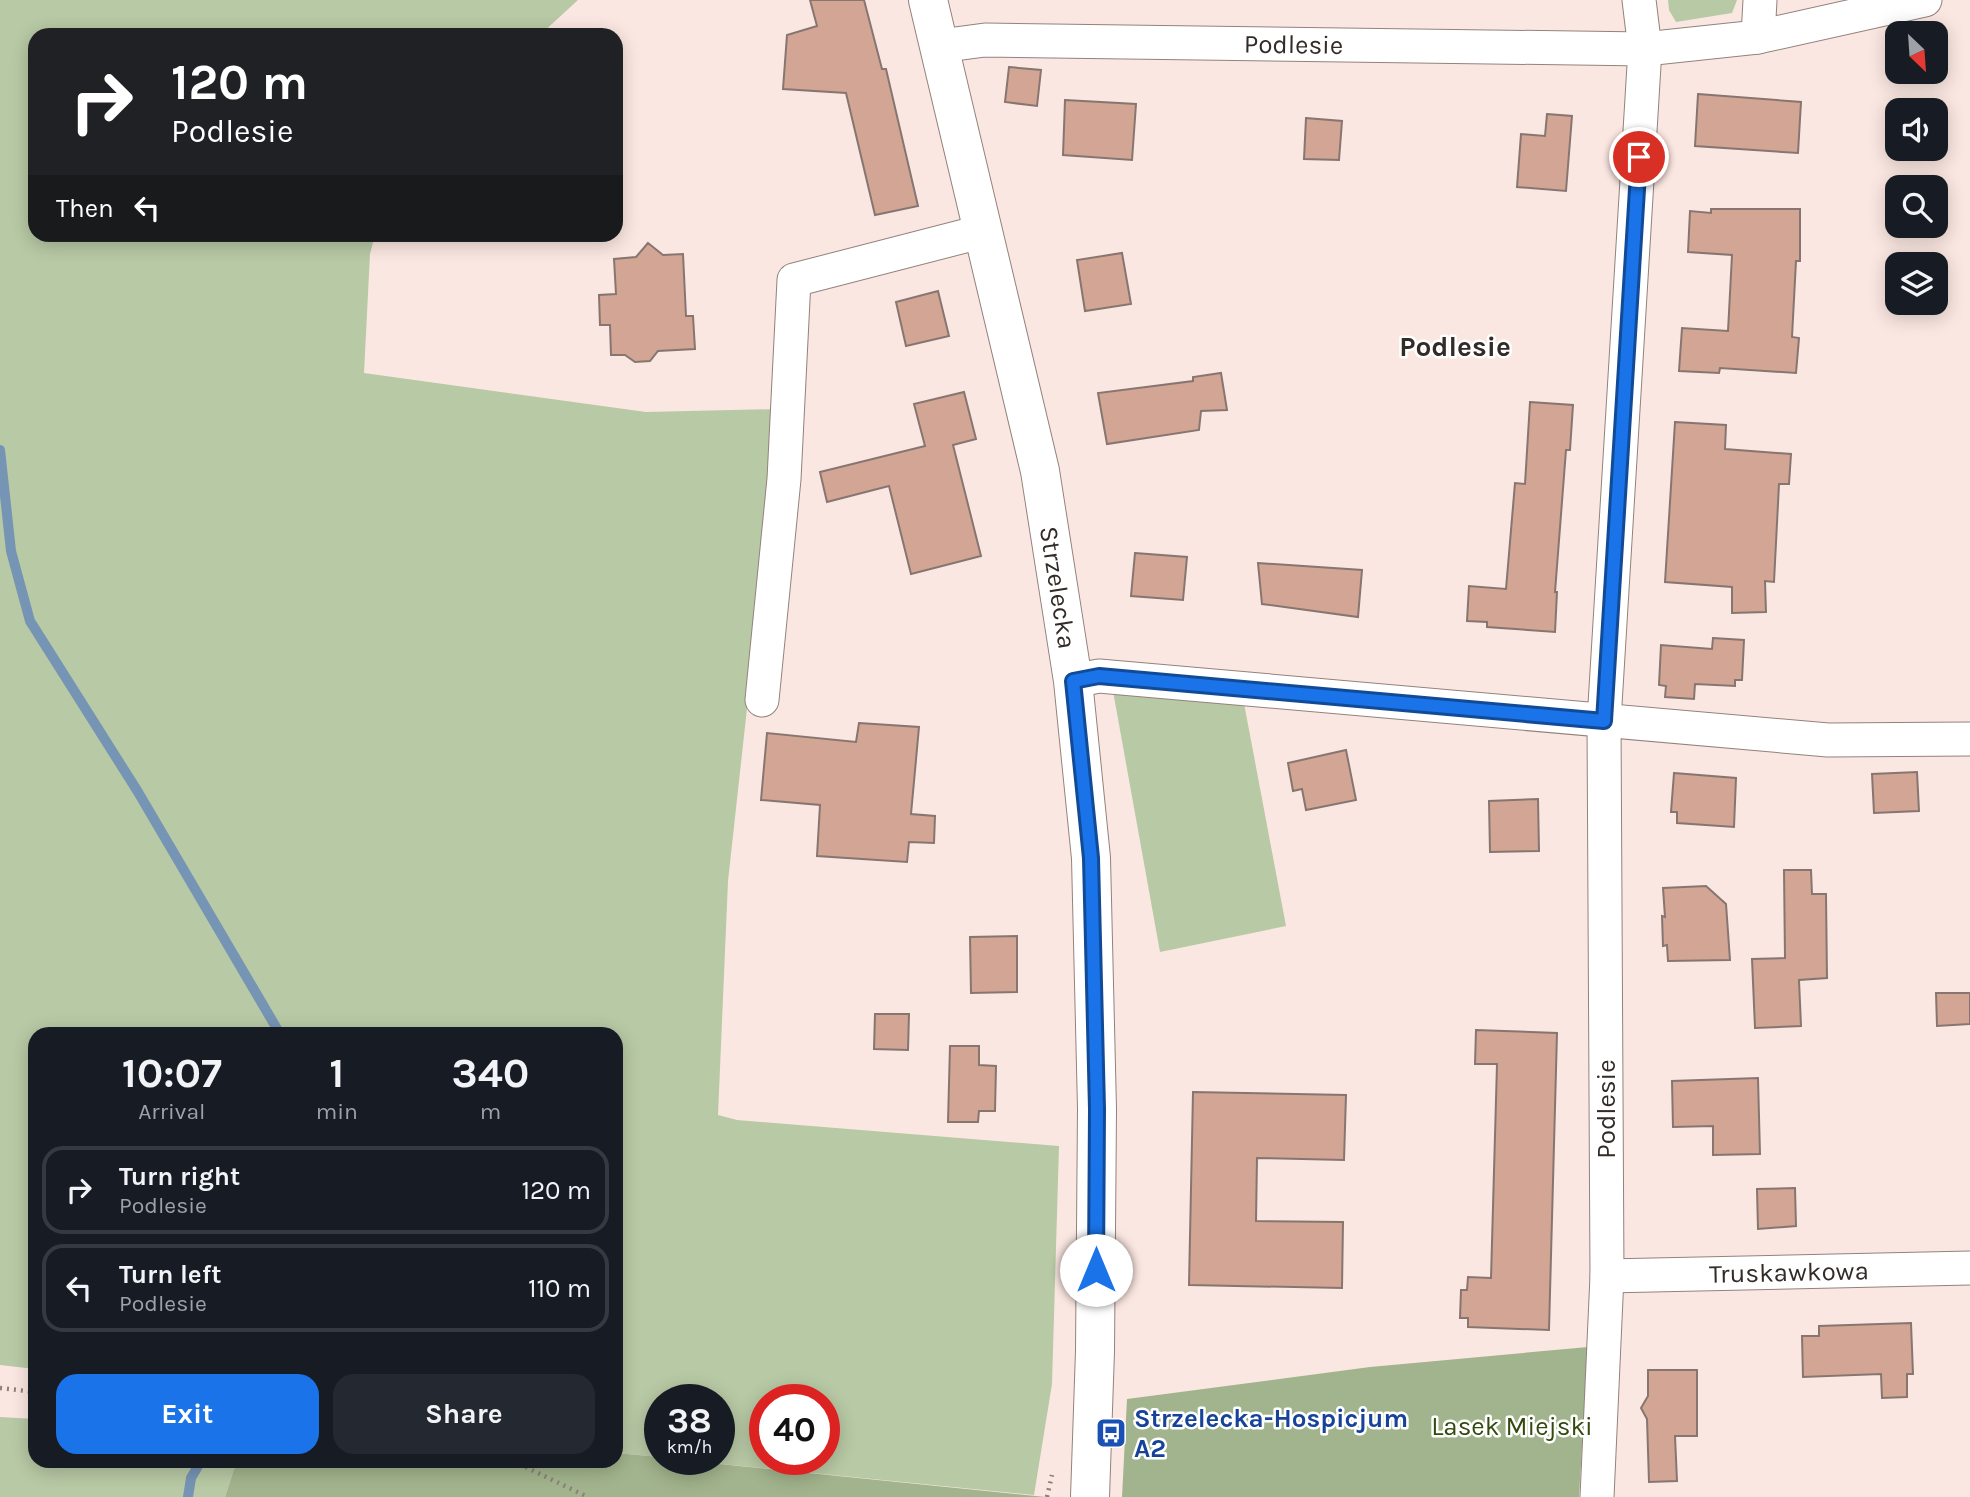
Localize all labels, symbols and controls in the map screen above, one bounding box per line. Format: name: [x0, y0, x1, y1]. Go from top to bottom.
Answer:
north arrow: [1885, 21, 1948, 84]
map controls: [1885, 21, 1948, 315]
street label: Podlesie: [1244, 29, 1343, 61]
text: 120 m: [171, 54, 308, 111]
icon: right: [56, 56, 147, 147]
button: sound: [1885, 98, 1948, 161]
text: Podlesie: [171, 113, 293, 150]
pin: [1609, 127, 1669, 187]
icon: arrive: [1620, 138, 1658, 176]
button: search: [1885, 175, 1948, 238]
icon: left: [128, 189, 166, 227]
text: Then: [56, 193, 114, 224]
button: layers: [1885, 252, 1948, 315]
district label: Podlesie: [1399, 330, 1511, 363]
street label: Strzelecka: [1033, 524, 1083, 651]
text: 10:07: [122, 1048, 222, 1098]
text: 1: [329, 1048, 344, 1098]
text: 340: [452, 1048, 529, 1098]
street label: Podlesie: [1591, 1059, 1622, 1159]
text: Arrival: [138, 1098, 206, 1125]
text: min: [316, 1098, 358, 1125]
text: m: [480, 1098, 501, 1125]
text: Turn right: [119, 1161, 240, 1192]
icon: right: [60, 1171, 98, 1209]
text: 120 m: [521, 1175, 591, 1206]
text: Podlesie: [119, 1192, 207, 1219]
position arrow: [1059, 1233, 1133, 1307]
street label: Truskawkowa: [1709, 1255, 1869, 1290]
text: Turn left: [119, 1259, 221, 1290]
icon: left: [60, 1269, 98, 1307]
text: 110 m: [528, 1273, 591, 1304]
text: Podlesie: [119, 1290, 207, 1317]
button: Exit: [56, 1374, 319, 1454]
button: Share: [333, 1374, 595, 1454]
speed limit sign: 40: [749, 1384, 840, 1475]
text: 38: [667, 1400, 712, 1441]
place label: Strzelecka-Hospicjum A2: [1134, 1403, 1408, 1464]
park label: Lasek Miejski: [1431, 1411, 1593, 1442]
bus stop icon: Strzelecka-Hospicjum A2: [1094, 1416, 1128, 1450]
text: km/h: [667, 1436, 712, 1458]

